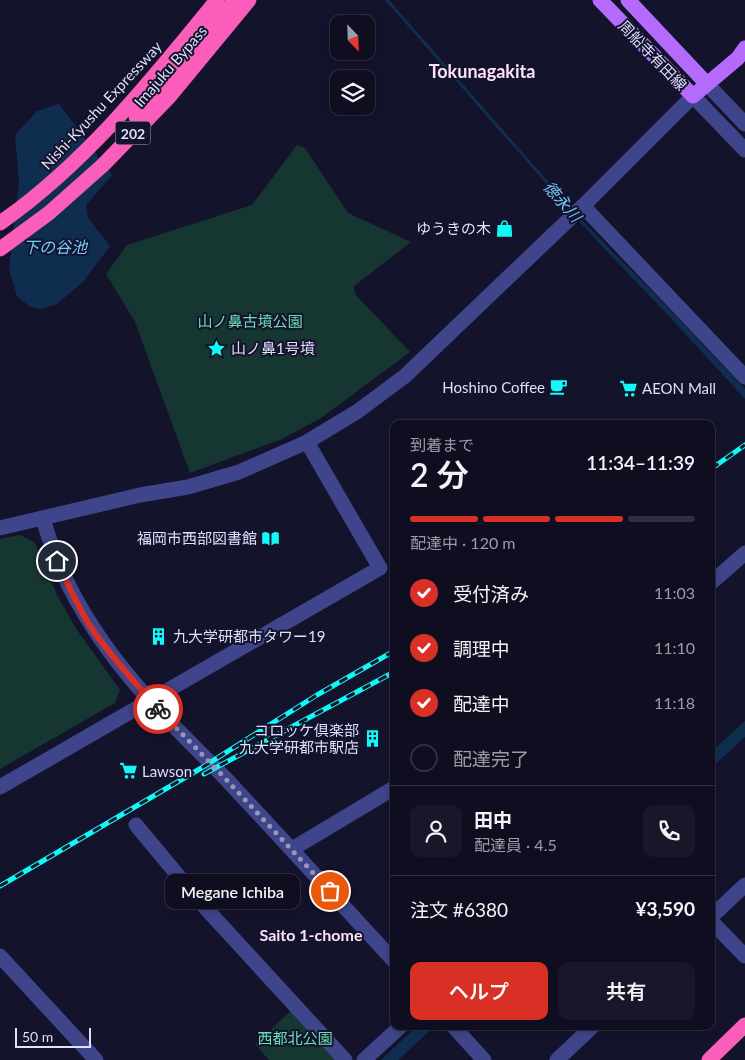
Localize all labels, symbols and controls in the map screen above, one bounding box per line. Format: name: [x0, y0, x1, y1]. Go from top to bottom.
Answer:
north arrow: [330, 15, 375, 60]
map controls: [330, 15, 375, 115]
street label: 周船寺有田線: [615, 16, 691, 94]
street label: Imajuku Bypass: [130, 22, 210, 110]
street label: Nishi-Kyushu Expressway: [37, 37, 165, 173]
district label: Tokunagakita: [429, 60, 535, 82]
button: layers: [330, 70, 375, 115]
road number: 202: [116, 122, 150, 144]
water label: 徳永川: [540, 177, 587, 227]
shop icon: ゆうきの木: [495, 218, 515, 238]
place label: ゆうきの木: [416, 219, 491, 237]
water label: 下の谷池: [23, 237, 89, 256]
park label: 山ノ鼻古墳公園: [197, 312, 303, 330]
place icon: 山ノ鼻1号墳: [207, 338, 227, 358]
place label: 山ノ鼻1号墳: [231, 339, 315, 357]
cafe icon: Hoshino Coffee: [549, 377, 569, 397]
place label: Hoshino Coffee: [442, 378, 545, 396]
supermarket icon: AEON Mall: [618, 378, 638, 398]
place label: AEON Mall: [642, 379, 716, 397]
text: 到着まで: [410, 435, 474, 454]
text: 11:34–11:39: [586, 451, 695, 474]
text: 2 分: [410, 455, 469, 494]
library icon: 福岡市西部図書館: [261, 528, 281, 548]
place label: 福岡市西部図書館: [137, 529, 257, 547]
text: 配達中 · 120 m: [410, 533, 515, 552]
pin: [36, 540, 78, 582]
icon: home: [43, 547, 71, 575]
icon: check: [410, 579, 438, 607]
text: 受付済み: [453, 582, 529, 605]
text: 11:03: [654, 583, 695, 602]
building icon: 九大学研都市タワー19: [149, 626, 169, 646]
place label: 九大学研都市タワー19: [173, 627, 325, 645]
icon: check: [410, 634, 438, 662]
text: 調理中: [453, 637, 510, 660]
text: 11:10: [654, 638, 695, 657]
courier: [133, 684, 183, 734]
icon: check: [410, 689, 438, 717]
text: 配達中: [453, 692, 510, 715]
text: 11:18: [654, 693, 695, 712]
icon: bike: [144, 695, 172, 723]
place label: コロッケ倶楽部 九大学研都市駅店: [239, 721, 359, 756]
building icon: コロッケ倶楽部 九大学研都市駅店: [363, 729, 383, 749]
text: 配達完了: [453, 747, 529, 770]
supermarket icon: Lawson: [118, 761, 138, 781]
place label: Lawson: [142, 762, 192, 780]
button: person: [410, 805, 462, 857]
button: phone: [643, 805, 695, 857]
text: 田中: [474, 808, 512, 831]
text: 配達員 · 4.5: [474, 835, 557, 854]
pin: [309, 870, 351, 912]
callout: Megane Ichiba: [165, 874, 300, 908]
icon: bag: [316, 877, 344, 905]
text: Megane Ichiba: [181, 882, 284, 901]
text: ¥3,590: [635, 897, 695, 920]
text: 注文 #6380: [410, 898, 508, 921]
district label: Saito 1-chome: [260, 925, 363, 944]
button: ヘルプ: [410, 962, 548, 1020]
button: 共有: [558, 962, 695, 1020]
scale bar: [15, 1025, 91, 1048]
text: 50 m: [22, 1028, 53, 1045]
park label: 西都北公園: [257, 1029, 333, 1047]

